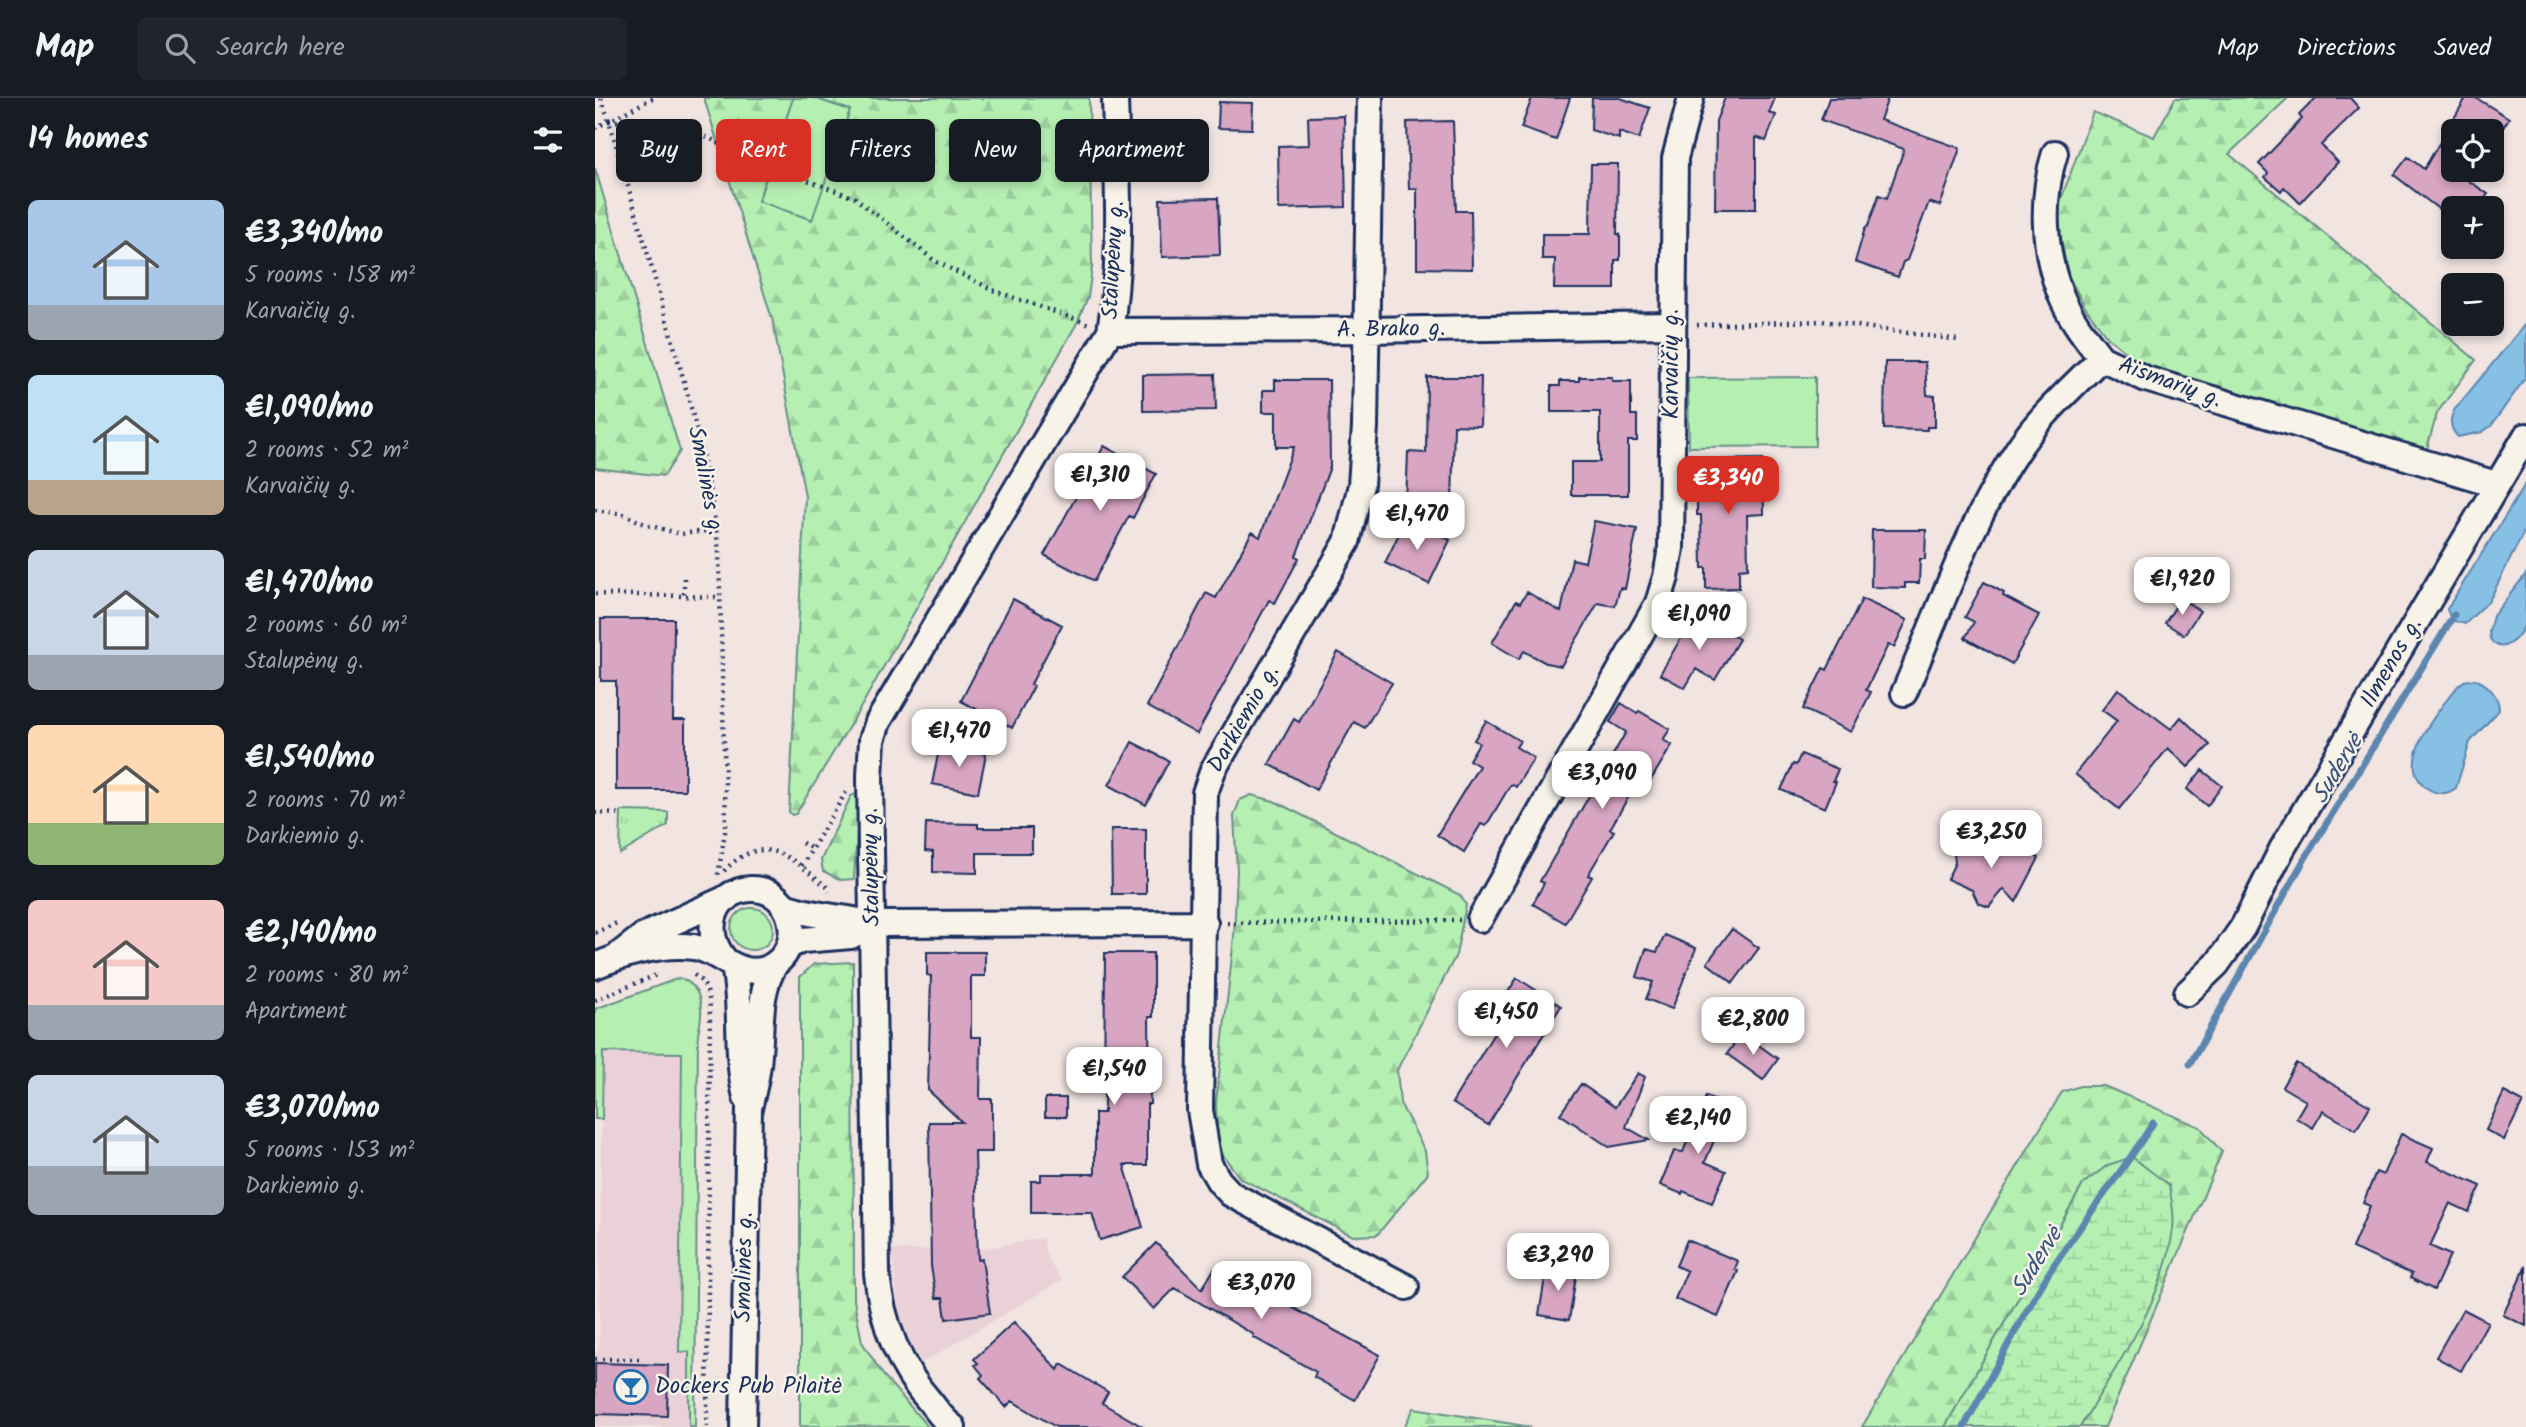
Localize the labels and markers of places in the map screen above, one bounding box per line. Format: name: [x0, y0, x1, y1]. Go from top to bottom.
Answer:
pin: €1,310: [1043, 454, 1157, 513]
pin: €3,340: [1671, 456, 1785, 516]
pin: €1,470: [1360, 492, 1474, 552]
pin: €1,920: [2125, 558, 2239, 617]
pin: €1,090: [1642, 592, 1756, 652]
pin: €1,470: [902, 710, 1016, 769]
pin: €3,090: [1545, 752, 1659, 811]
pin: €3,250: [1934, 810, 2048, 870]
pin: €1,450: [1449, 990, 1563, 1050]
pin: €2,800: [1696, 998, 1810, 1057]
pin: €1,540: [1057, 1048, 1171, 1107]
pin: €2,140: [1641, 1096, 1755, 1156]
pin: €3,290: [1501, 1234, 1615, 1293]
pin: €3,070: [1204, 1262, 1318, 1321]
bar icon: Dockers Pub Pilaitė: [612, 1368, 650, 1406]
place label: Dockers Pub Pilaitė: [655, 1369, 842, 1405]

